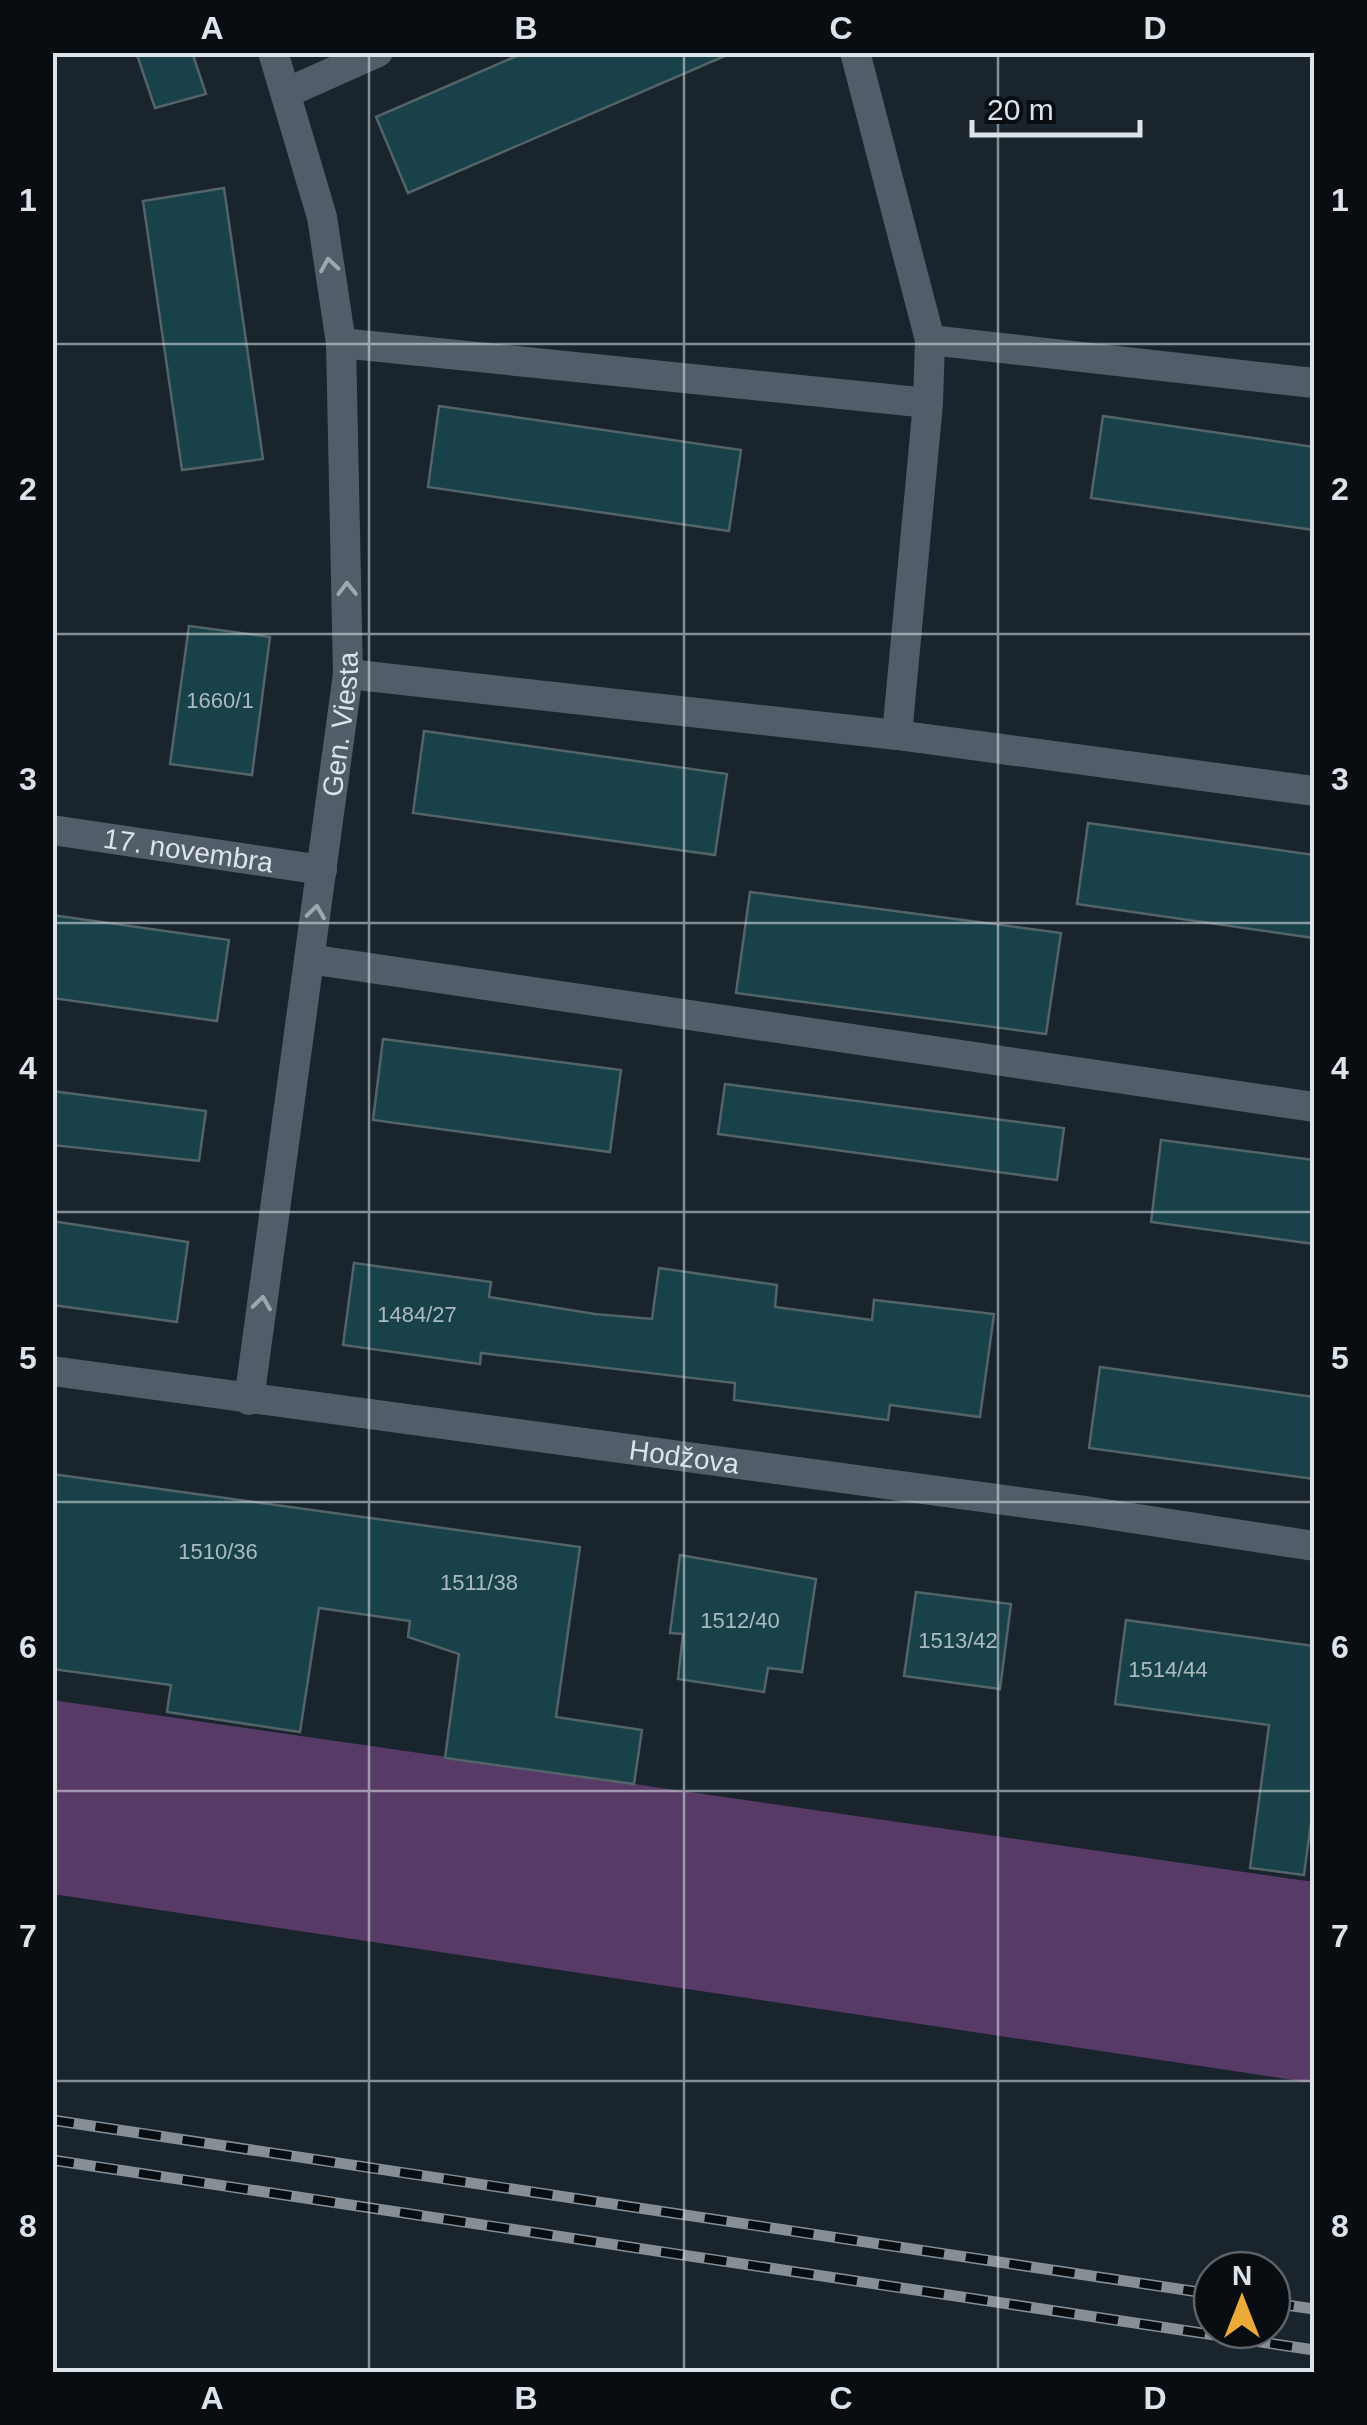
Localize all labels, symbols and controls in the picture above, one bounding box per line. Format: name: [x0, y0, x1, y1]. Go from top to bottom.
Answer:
text: A: [200, 10, 224, 46]
text: B: [514, 10, 538, 46]
text: C: [829, 10, 853, 46]
text: D: [1143, 10, 1167, 46]
scale bar: [972, 75, 1140, 137]
text: 20 m: [987, 93, 1054, 126]
text: 1: [19, 182, 37, 218]
text: 1: [1331, 182, 1349, 218]
one-way arrow: [319, 257, 340, 273]
text: 2: [19, 471, 37, 507]
text: 2: [1331, 471, 1349, 507]
one-way arrow: [336, 580, 358, 596]
street label: Gen. Viesta: [316, 651, 364, 799]
house number: 1660/1: [186, 688, 254, 713]
text: 3: [19, 761, 37, 797]
text: 3: [1331, 761, 1349, 797]
street label: 17. novembra: [102, 822, 276, 878]
one-way arrow: [305, 903, 326, 919]
text: 4: [19, 1050, 37, 1086]
text: 4: [1331, 1050, 1349, 1086]
one-way arrow: [251, 1295, 272, 1311]
house number: 1484/27: [377, 1302, 457, 1327]
text: 5: [19, 1340, 37, 1376]
text: 5: [1331, 1340, 1349, 1376]
street label: Hodžova: [627, 1434, 742, 1479]
house number: 1510/36: [178, 1539, 258, 1564]
house number: 1511/38: [440, 1570, 518, 1595]
house number: 1512/40: [700, 1608, 780, 1633]
house number: 1513/42: [918, 1628, 998, 1653]
text: 6: [19, 1629, 37, 1665]
text: 6: [1331, 1629, 1349, 1665]
house number: 1514/44: [1128, 1657, 1208, 1682]
text: 7: [19, 1918, 37, 1954]
text: 7: [1331, 1918, 1349, 1954]
text: 8: [19, 2208, 37, 2244]
text: 8: [1331, 2208, 1349, 2244]
north arrow: [1192, 2250, 1292, 2350]
text: N: [1232, 2260, 1252, 2291]
text: A: [200, 2380, 224, 2416]
text: B: [514, 2380, 538, 2416]
text: C: [829, 2380, 853, 2416]
text: D: [1143, 2380, 1167, 2416]

